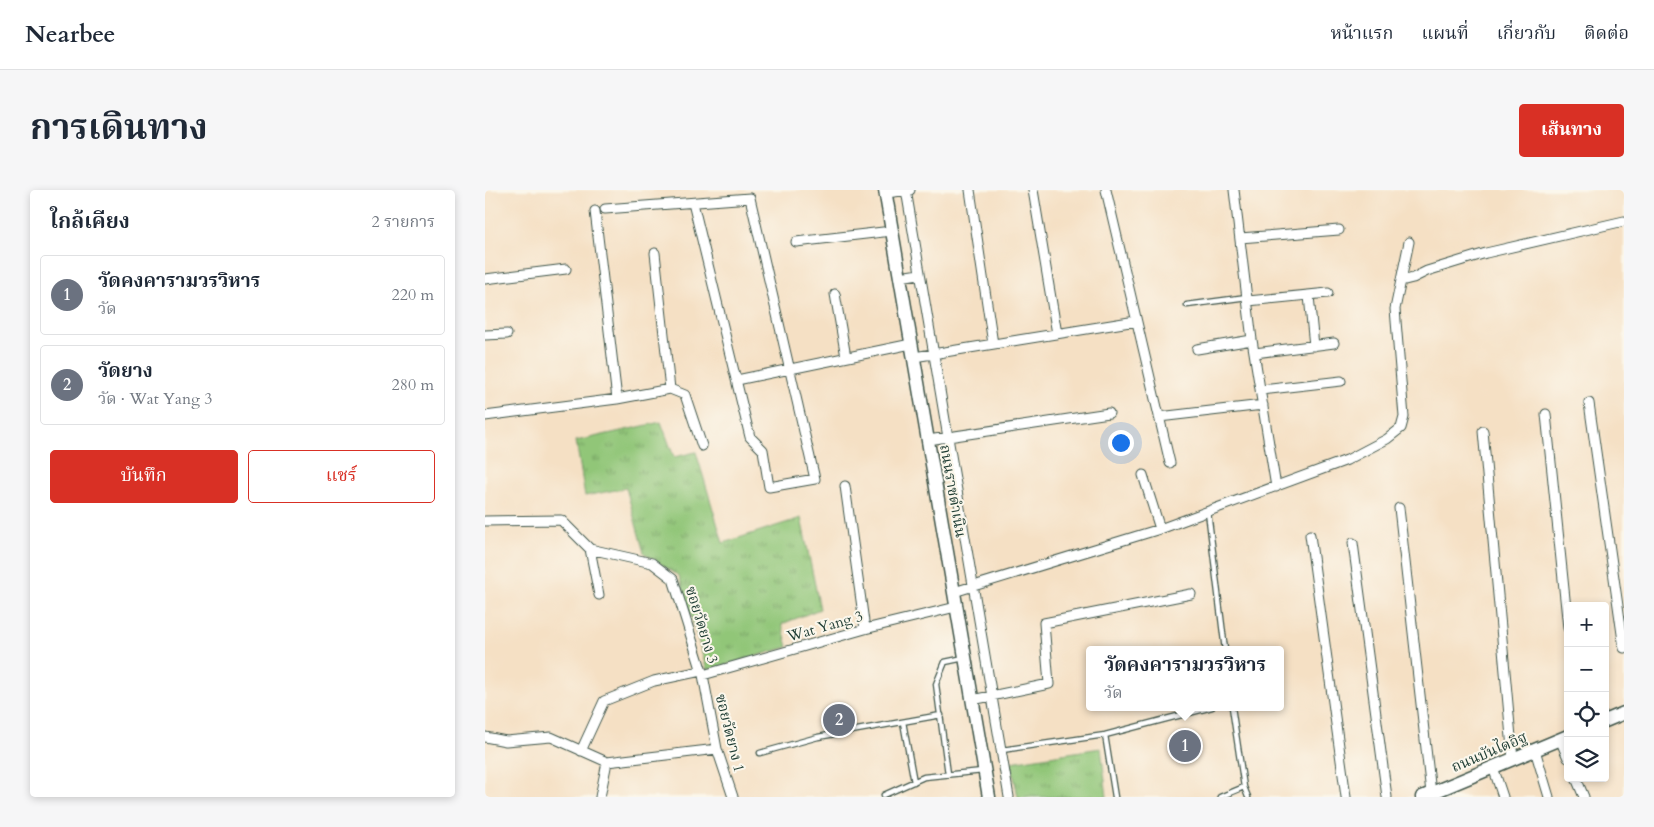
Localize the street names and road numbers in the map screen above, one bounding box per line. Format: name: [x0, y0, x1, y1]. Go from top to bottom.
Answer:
street label: ถนนราชดำเนิน: [935, 443, 971, 539]
street label: ซอยวัดยาง 3: [681, 584, 723, 666]
street label: Wat Yang 3: [784, 606, 865, 647]
street label: ซอยวัดยาง 1: [711, 692, 749, 774]
street label: ถนนบันไดอิฐ: [1448, 726, 1530, 777]

